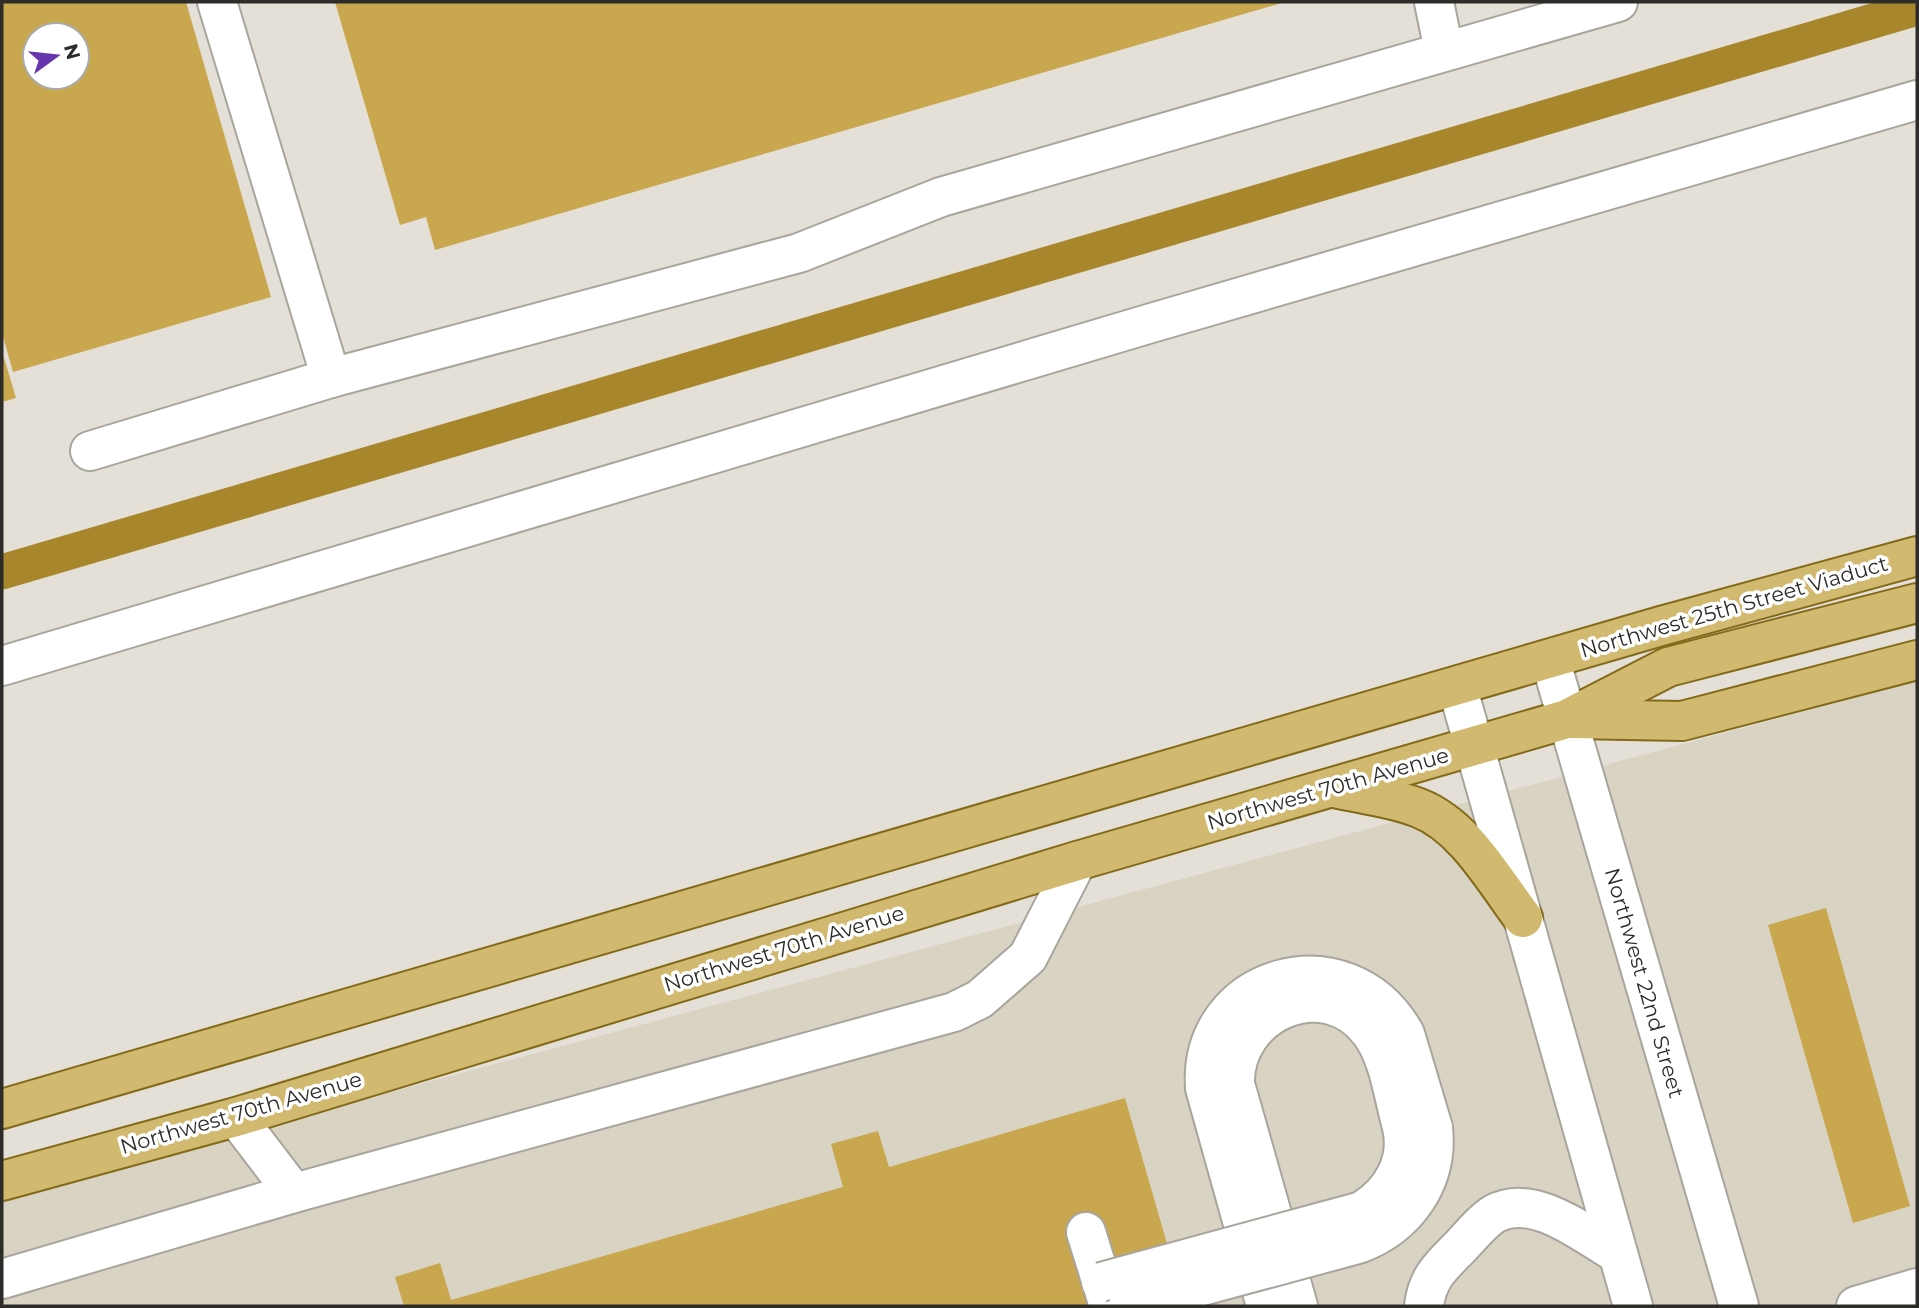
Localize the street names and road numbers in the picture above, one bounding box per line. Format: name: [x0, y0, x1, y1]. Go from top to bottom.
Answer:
street label: Northwest 25th Street Viaduct: [1577, 551, 1891, 662]
street label: Northwest 70th Avenue: [1204, 742, 1452, 835]
street label: Northwest 22nd Street: [1600, 865, 1689, 1101]
street label: Northwest 70th Avenue: [661, 900, 907, 997]
street label: Northwest 70th Avenue: [117, 1066, 365, 1159]

